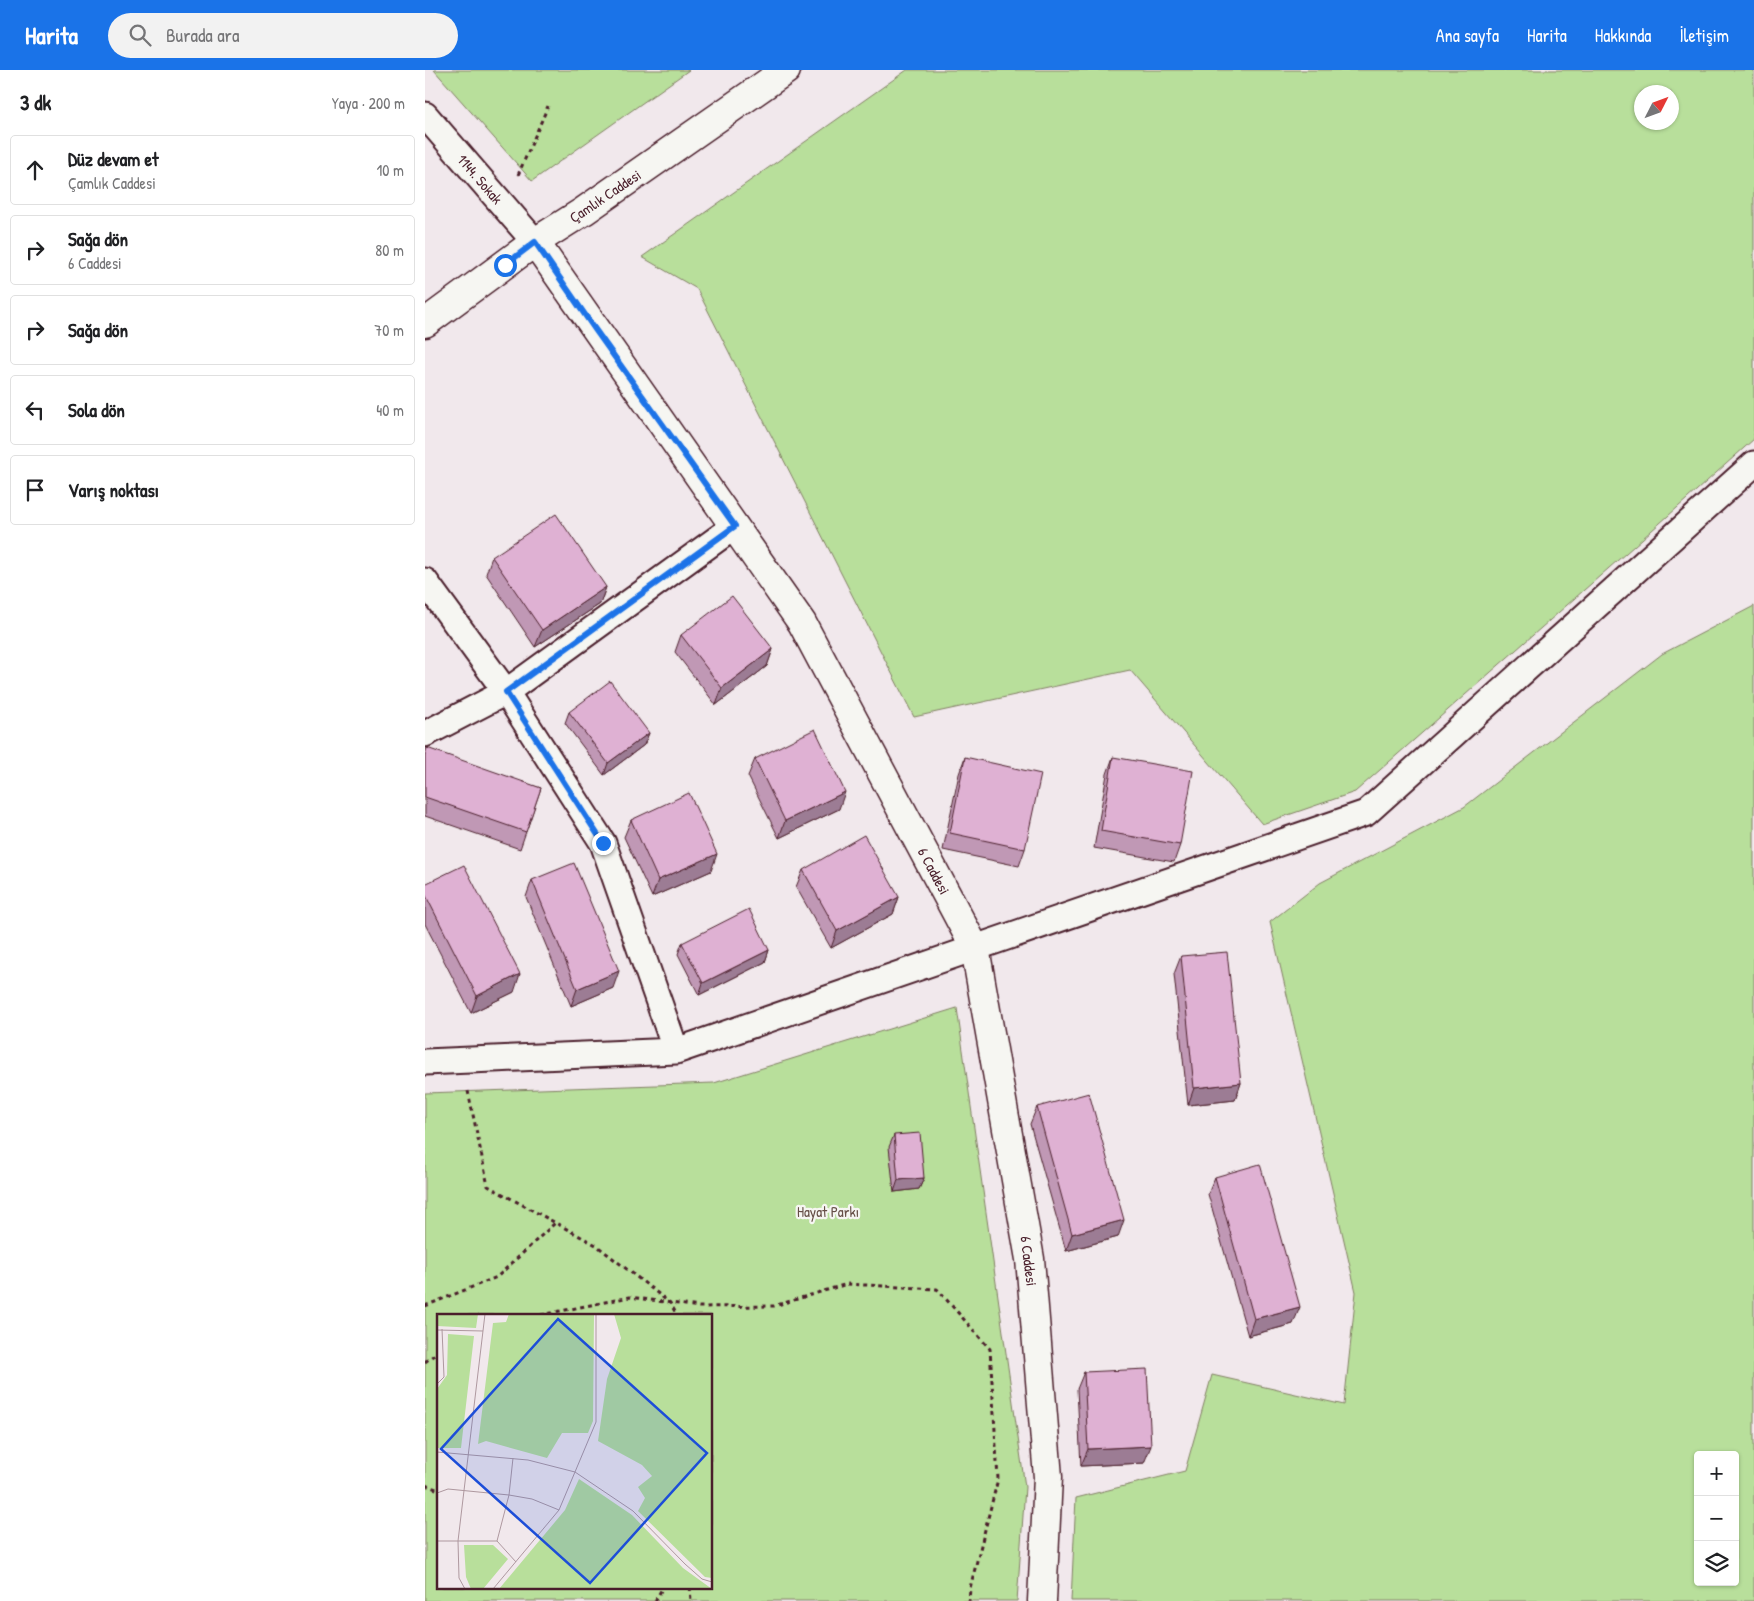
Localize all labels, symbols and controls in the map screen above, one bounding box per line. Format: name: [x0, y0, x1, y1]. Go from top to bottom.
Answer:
search box: [108, 13, 458, 58]
text: Harita: [25, 19, 78, 51]
icon: search: [126, 21, 154, 49]
text: Burada ara: [166, 22, 239, 48]
text: Ana sayfa: [1436, 23, 1499, 48]
text: Harita: [1527, 23, 1567, 48]
text: Hakkında: [1595, 23, 1651, 48]
text: İletişim: [1679, 23, 1729, 48]
north arrow: [1634, 85, 1679, 130]
text: 3 dk: [20, 88, 51, 117]
text: Yaya · 200 m: [332, 92, 405, 114]
text: Düz devam et: [68, 146, 159, 172]
street label: 1144. Sokak: [452, 149, 508, 209]
icon: ahead: [21, 156, 49, 184]
text: 10 m: [376, 159, 404, 181]
street label: Çamlık Caddesi: [565, 164, 645, 228]
text: Çamlık Caddesi: [68, 172, 156, 194]
text: Sağa dön: [68, 226, 128, 252]
icon: right: [21, 236, 49, 264]
text: 80 m: [375, 239, 404, 261]
text: 6 Caddesi: [68, 252, 122, 274]
route start: [494, 254, 517, 277]
icon: right: [21, 316, 49, 344]
text: Sağa dön: [68, 317, 128, 343]
text: 70 m: [374, 319, 404, 341]
icon: left: [21, 396, 49, 424]
text: Sola dön: [68, 397, 125, 423]
text: 40 m: [376, 399, 404, 421]
icon: arrive: [21, 476, 49, 504]
text: Varış noktası: [68, 477, 159, 503]
route end: [592, 832, 615, 855]
street label: 6 Caddesi: [913, 844, 955, 898]
park label: Hayat Parkı: [797, 1201, 859, 1222]
street label: 6 Caddesi: [1016, 1235, 1042, 1287]
inset map: [437, 1314, 713, 1588]
map controls: [1694, 1451, 1739, 1586]
button: +: [1694, 1451, 1739, 1496]
button: −: [1694, 1496, 1739, 1541]
button: layers: [1694, 1541, 1739, 1586]

